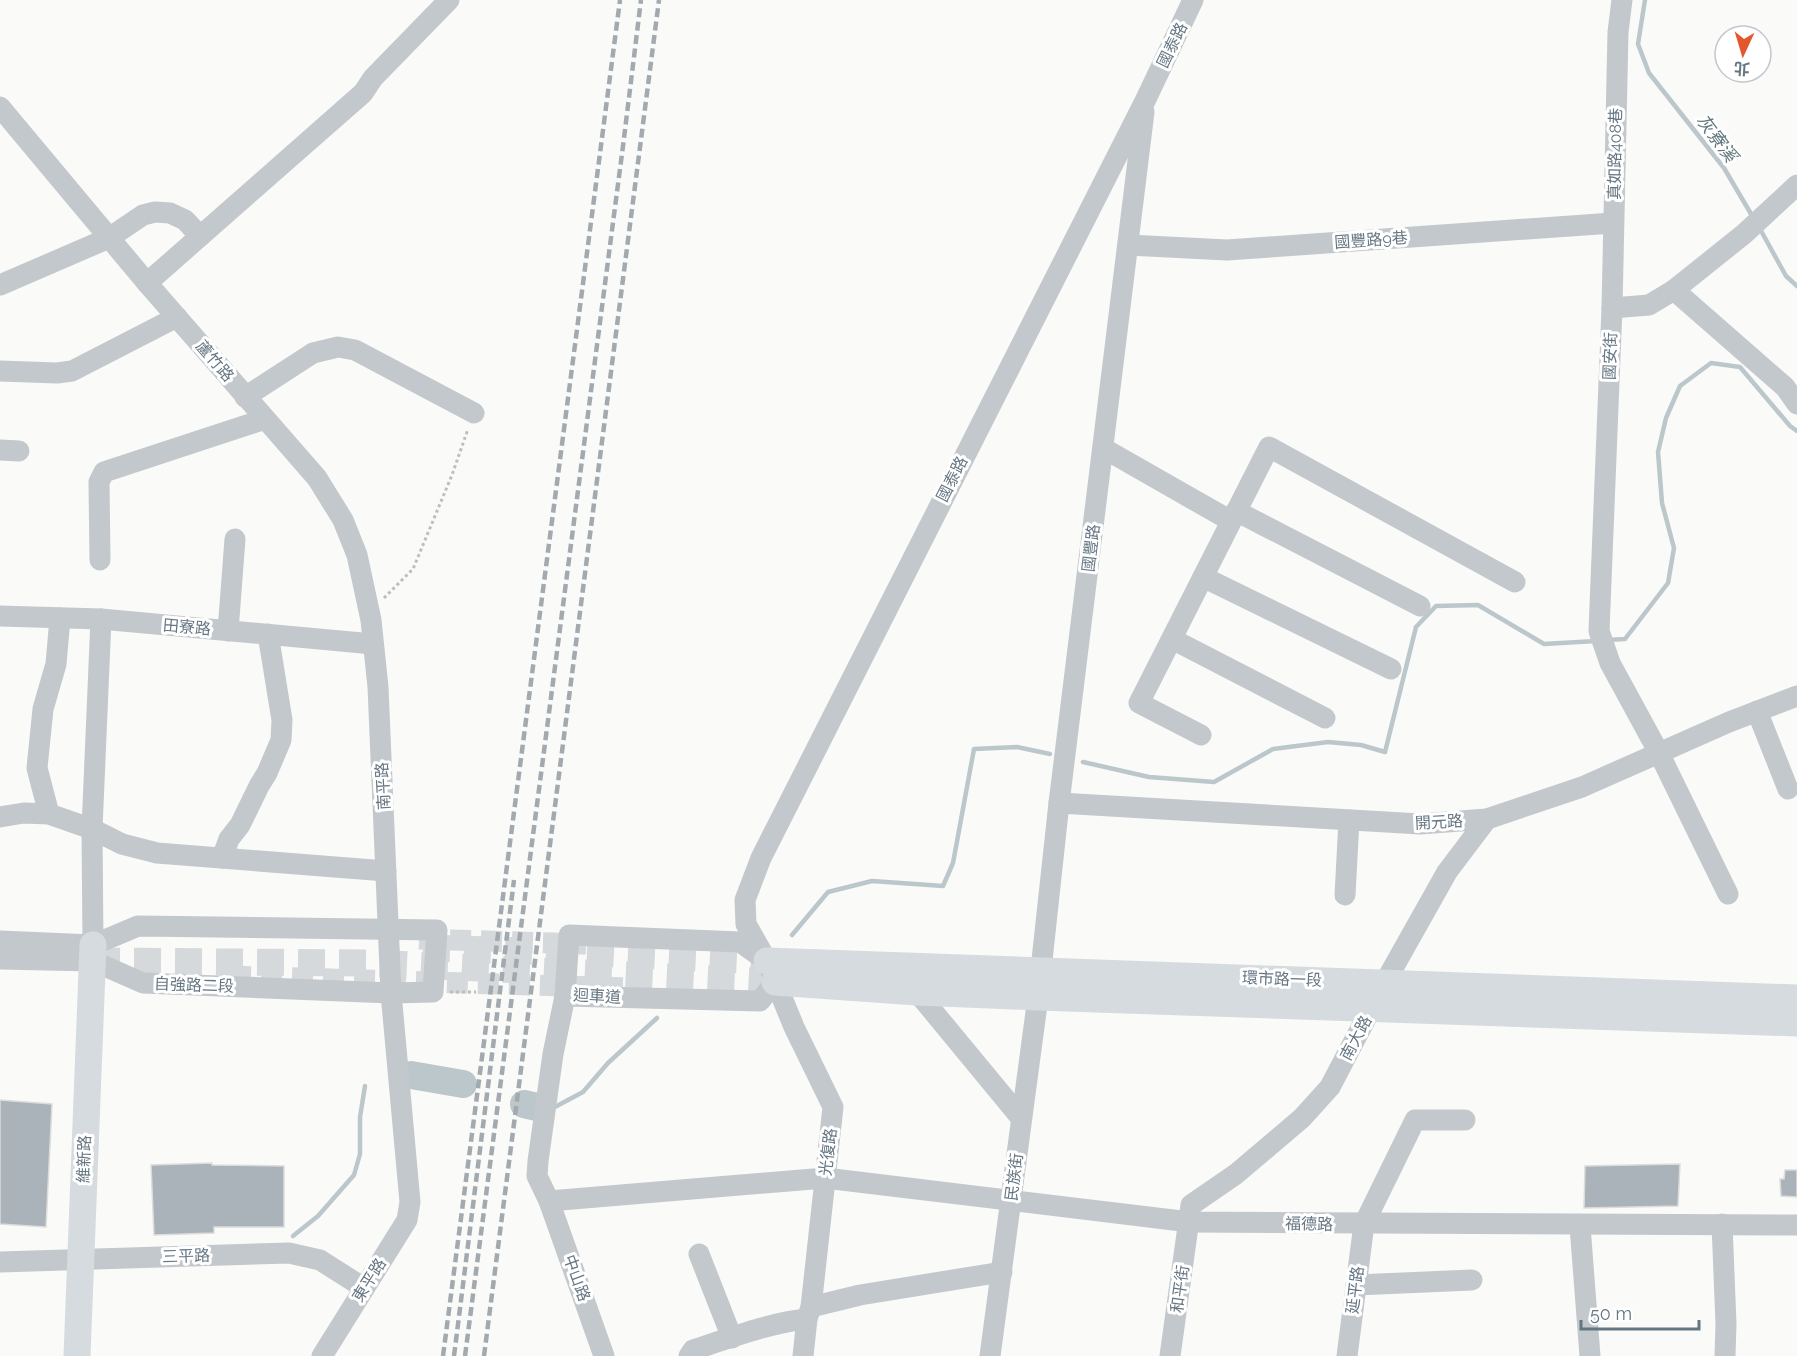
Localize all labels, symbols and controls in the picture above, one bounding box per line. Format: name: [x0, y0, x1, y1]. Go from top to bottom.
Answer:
street label: 國泰路: [1153, 19, 1191, 71]
north arrow: [1713, 24, 1773, 84]
text: 北: [1733, 58, 1751, 79]
street label: 真如路408巷: [1605, 108, 1625, 200]
water label: 灰寮溪: [1692, 110, 1743, 168]
street label: 國豐路9巷: [1334, 228, 1408, 252]
street label: 國安街: [1600, 332, 1620, 380]
street label: 蘆竹路: [192, 337, 238, 385]
street label: 國泰路: [933, 453, 971, 505]
street label: 國豐路: [1079, 523, 1103, 573]
street label: 田寮路: [162, 615, 212, 639]
street label: 南平路: [372, 762, 394, 810]
street label: 開元路: [1415, 811, 1463, 833]
street label: 環市路一段: [1242, 968, 1322, 990]
street label: 自強路二段: [154, 974, 234, 996]
street label: 迴車道: [573, 985, 621, 1007]
street label: 南大路: [1336, 1012, 1376, 1064]
street label: 光復路: [816, 1127, 840, 1177]
street label: 維新路: [74, 1135, 94, 1183]
street label: 民族街: [1002, 1152, 1026, 1202]
street label: 福德路: [1285, 1214, 1333, 1234]
street label: 三平路: [162, 1246, 210, 1266]
street label: 中山路: [560, 1252, 594, 1304]
street label: 東平路: [348, 1255, 390, 1305]
street label: 和平街: [1167, 1264, 1193, 1314]
street label: 延平路: [1343, 1265, 1367, 1315]
scale bar: [1581, 1293, 1700, 1331]
text: 50 m: [1590, 1303, 1632, 1324]

